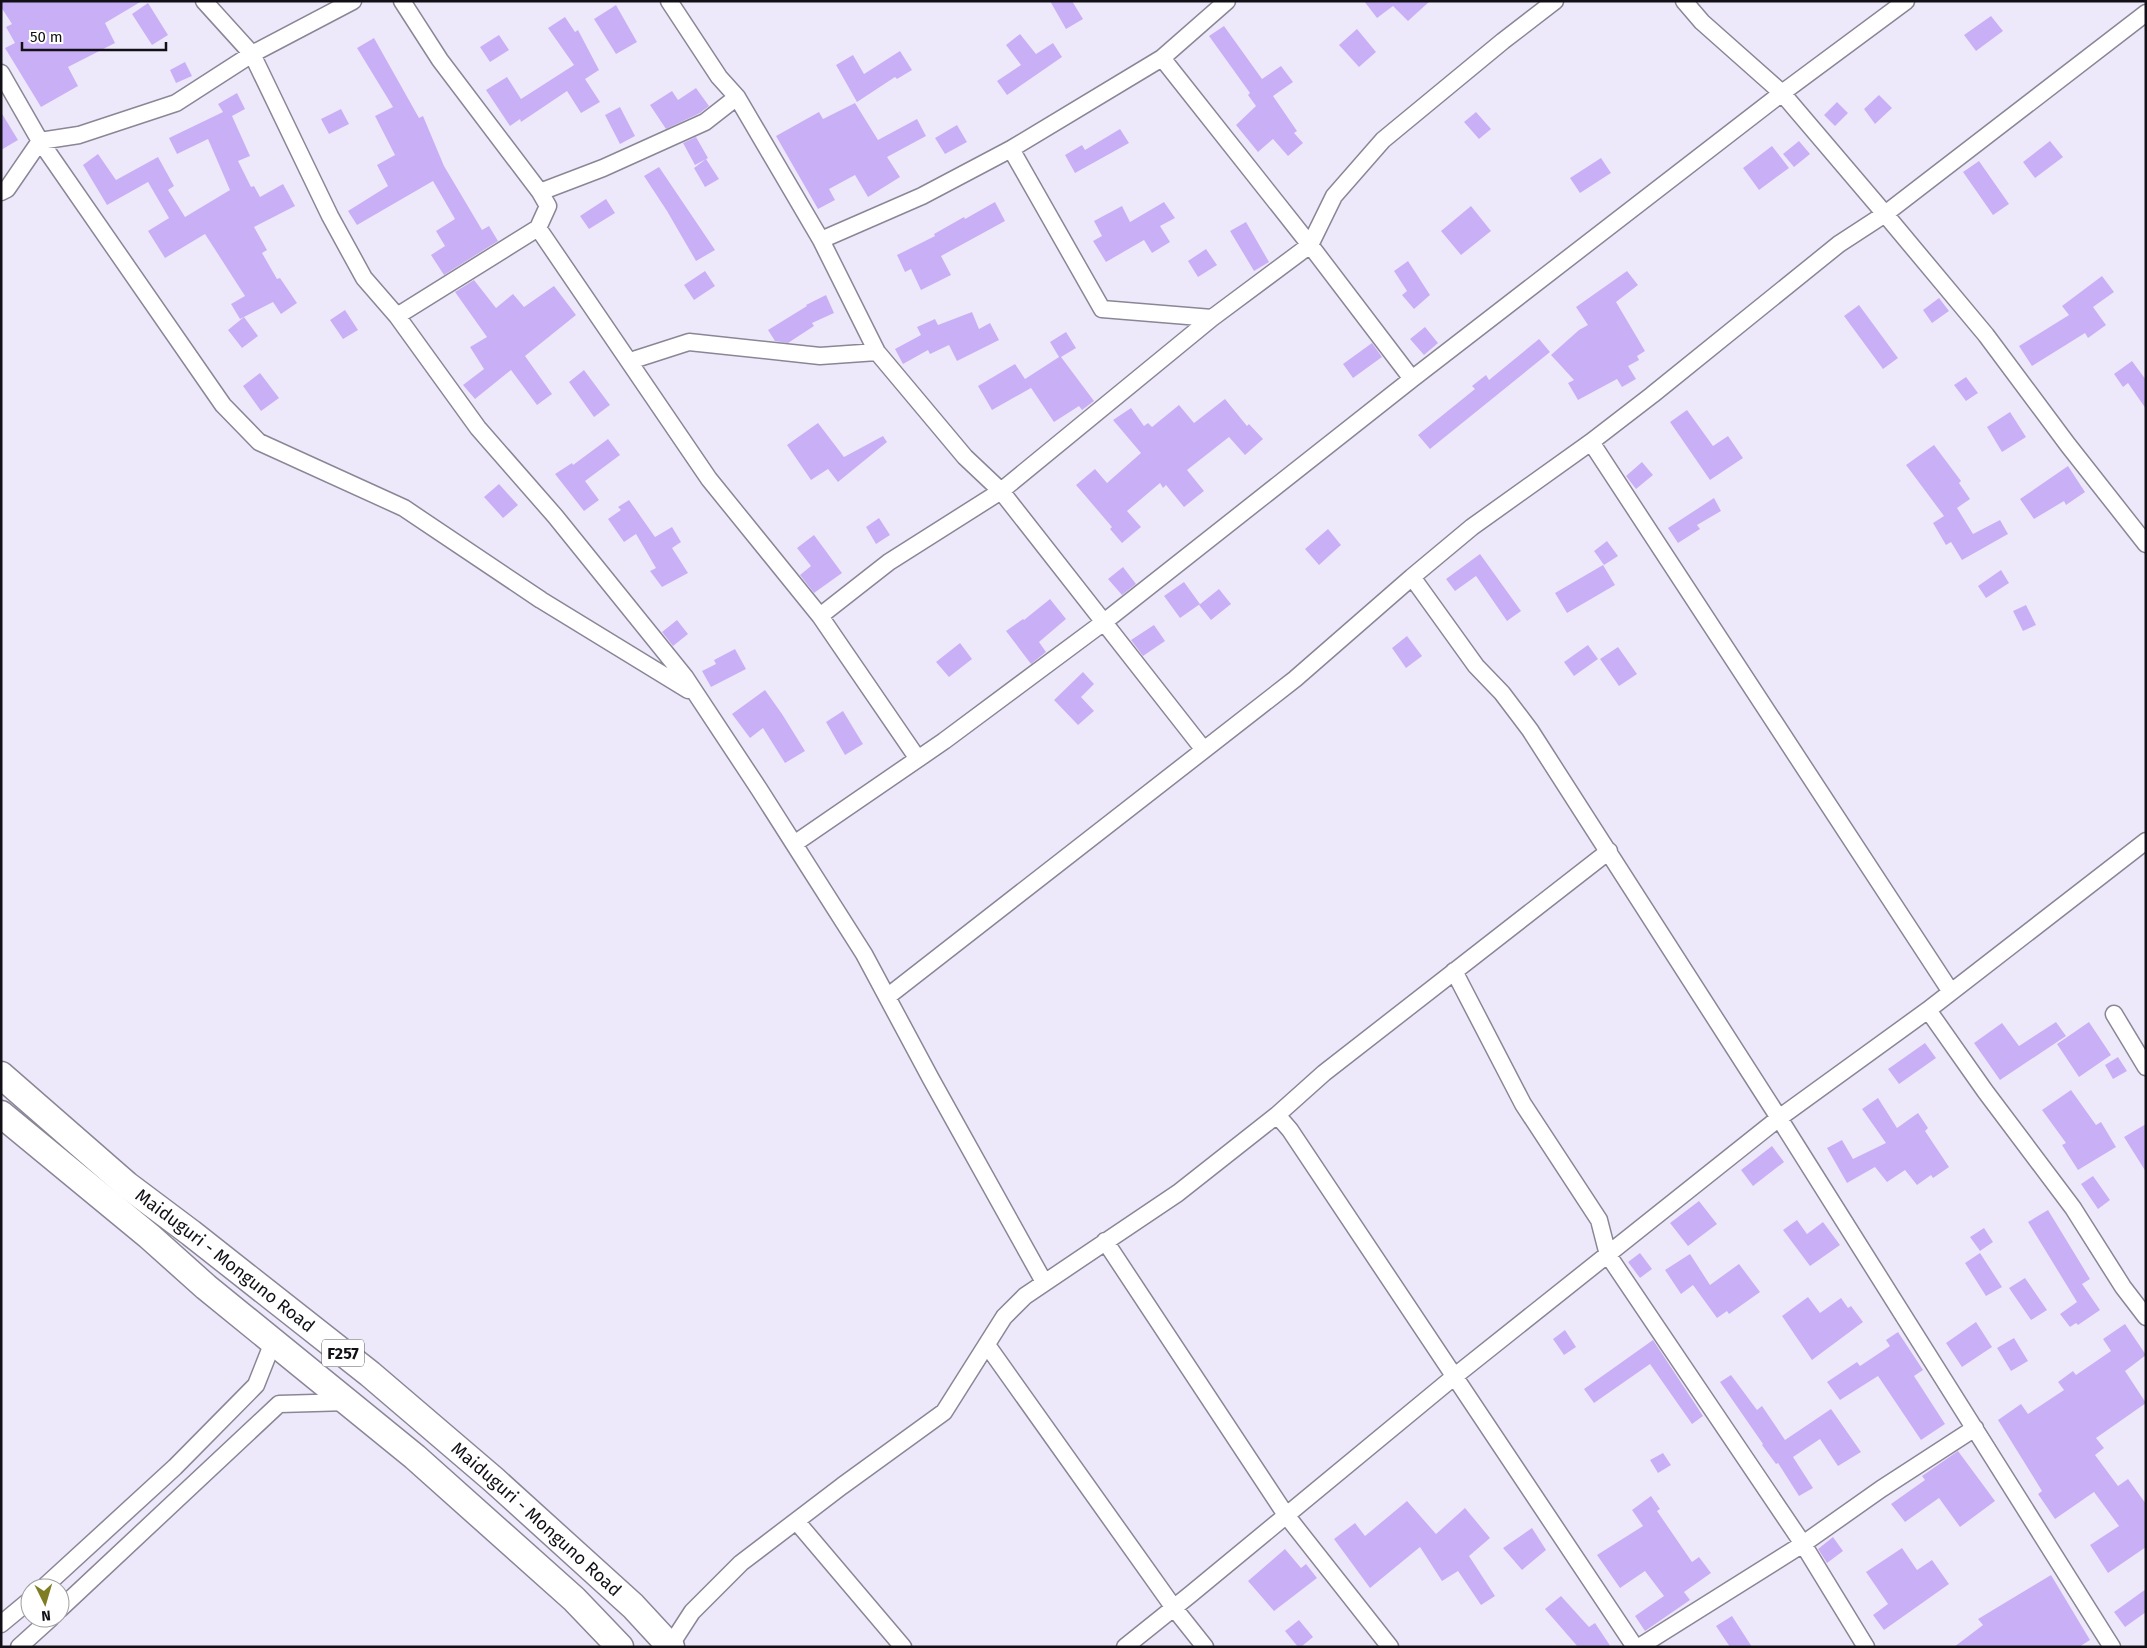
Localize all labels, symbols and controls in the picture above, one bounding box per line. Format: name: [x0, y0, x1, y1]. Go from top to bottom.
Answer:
scale bar: [22, 20, 166, 52]
text: 50 m: [30, 28, 63, 46]
street label: Maiduguri - Monguno Road: [131, 1184, 319, 1337]
road number: F257: [322, 1340, 364, 1366]
street label: Maiduguri - Monguno Road: [447, 1437, 626, 1601]
north arrow: [20, 1578, 70, 1628]
text: N: [41, 1607, 51, 1624]

